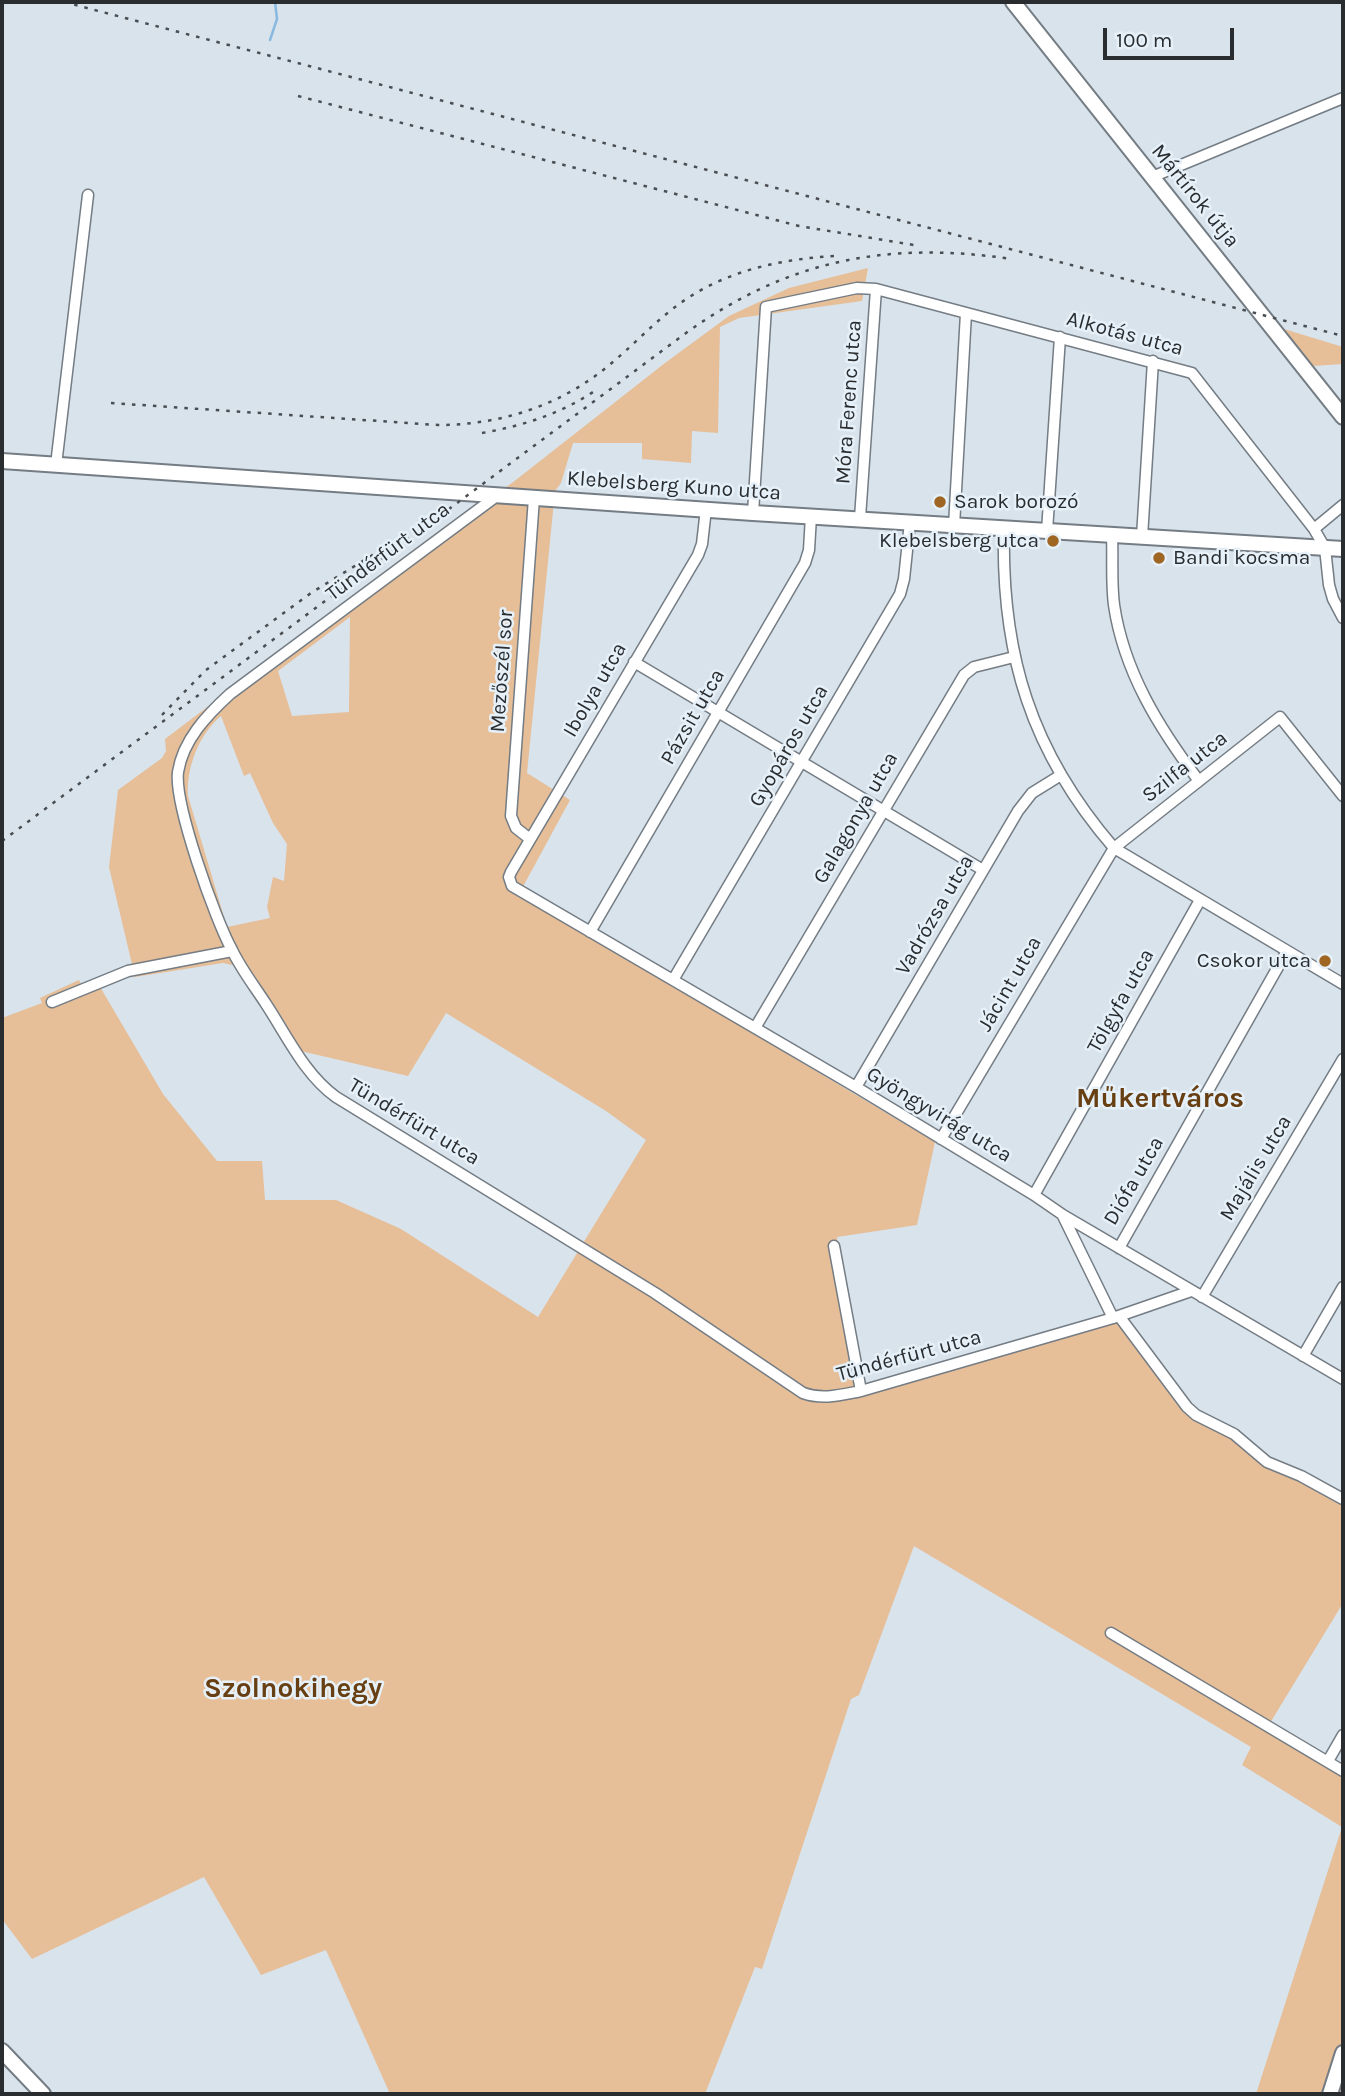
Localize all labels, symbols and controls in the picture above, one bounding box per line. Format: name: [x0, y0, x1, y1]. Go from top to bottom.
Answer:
scale bar: [1107, 14, 1238, 58]
text: 100 m: [1116, 28, 1173, 52]
street label: Mártírok útja: [1146, 139, 1244, 253]
street label: Alkotás utca: [1064, 306, 1186, 362]
street label: Móra Ferenc utca: [831, 319, 867, 485]
street label: Klebelsberg Kuno utca: [566, 466, 782, 506]
place label: Sarok borozó: [954, 489, 1079, 515]
marker: Sarok borozó: [932, 494, 948, 510]
street label: Tündérfürt utca: [321, 497, 455, 607]
place label: Klebelsberg utca: [879, 528, 1039, 554]
marker: Klebelsberg utca: [1045, 533, 1061, 549]
place label: Bandi kocsma: [1173, 545, 1310, 571]
marker: Bandi kocsma: [1151, 550, 1167, 566]
street label: Mezőszél sor: [485, 609, 519, 733]
street label: Ibolya utca: [558, 638, 632, 742]
street label: Pázsit utca: [656, 665, 730, 769]
street label: Gyopáros utca: [744, 681, 834, 811]
street label: Szilfa utca: [1137, 726, 1233, 808]
street label: Galagonya utca: [808, 748, 904, 888]
street label: Vadrózsa utca: [890, 850, 980, 980]
street label: Jácint utca: [973, 932, 1047, 1036]
street label: Tölgyfa utca: [1082, 945, 1160, 1057]
place label: Csokor utca: [1197, 948, 1311, 974]
marker: Csokor utca: [1317, 953, 1333, 969]
street label: Gyöngyvirág utca: [862, 1062, 1016, 1168]
street label: Tündérfürt utca: [344, 1073, 484, 1171]
district label: Műkertváros: [1076, 1082, 1244, 1116]
street label: Majális utca: [1215, 1111, 1297, 1225]
street label: Diófa utca: [1099, 1132, 1169, 1230]
street label: Tündérfürt utca: [834, 1325, 984, 1387]
district label: Szolnokihegy: [204, 1672, 382, 1706]

